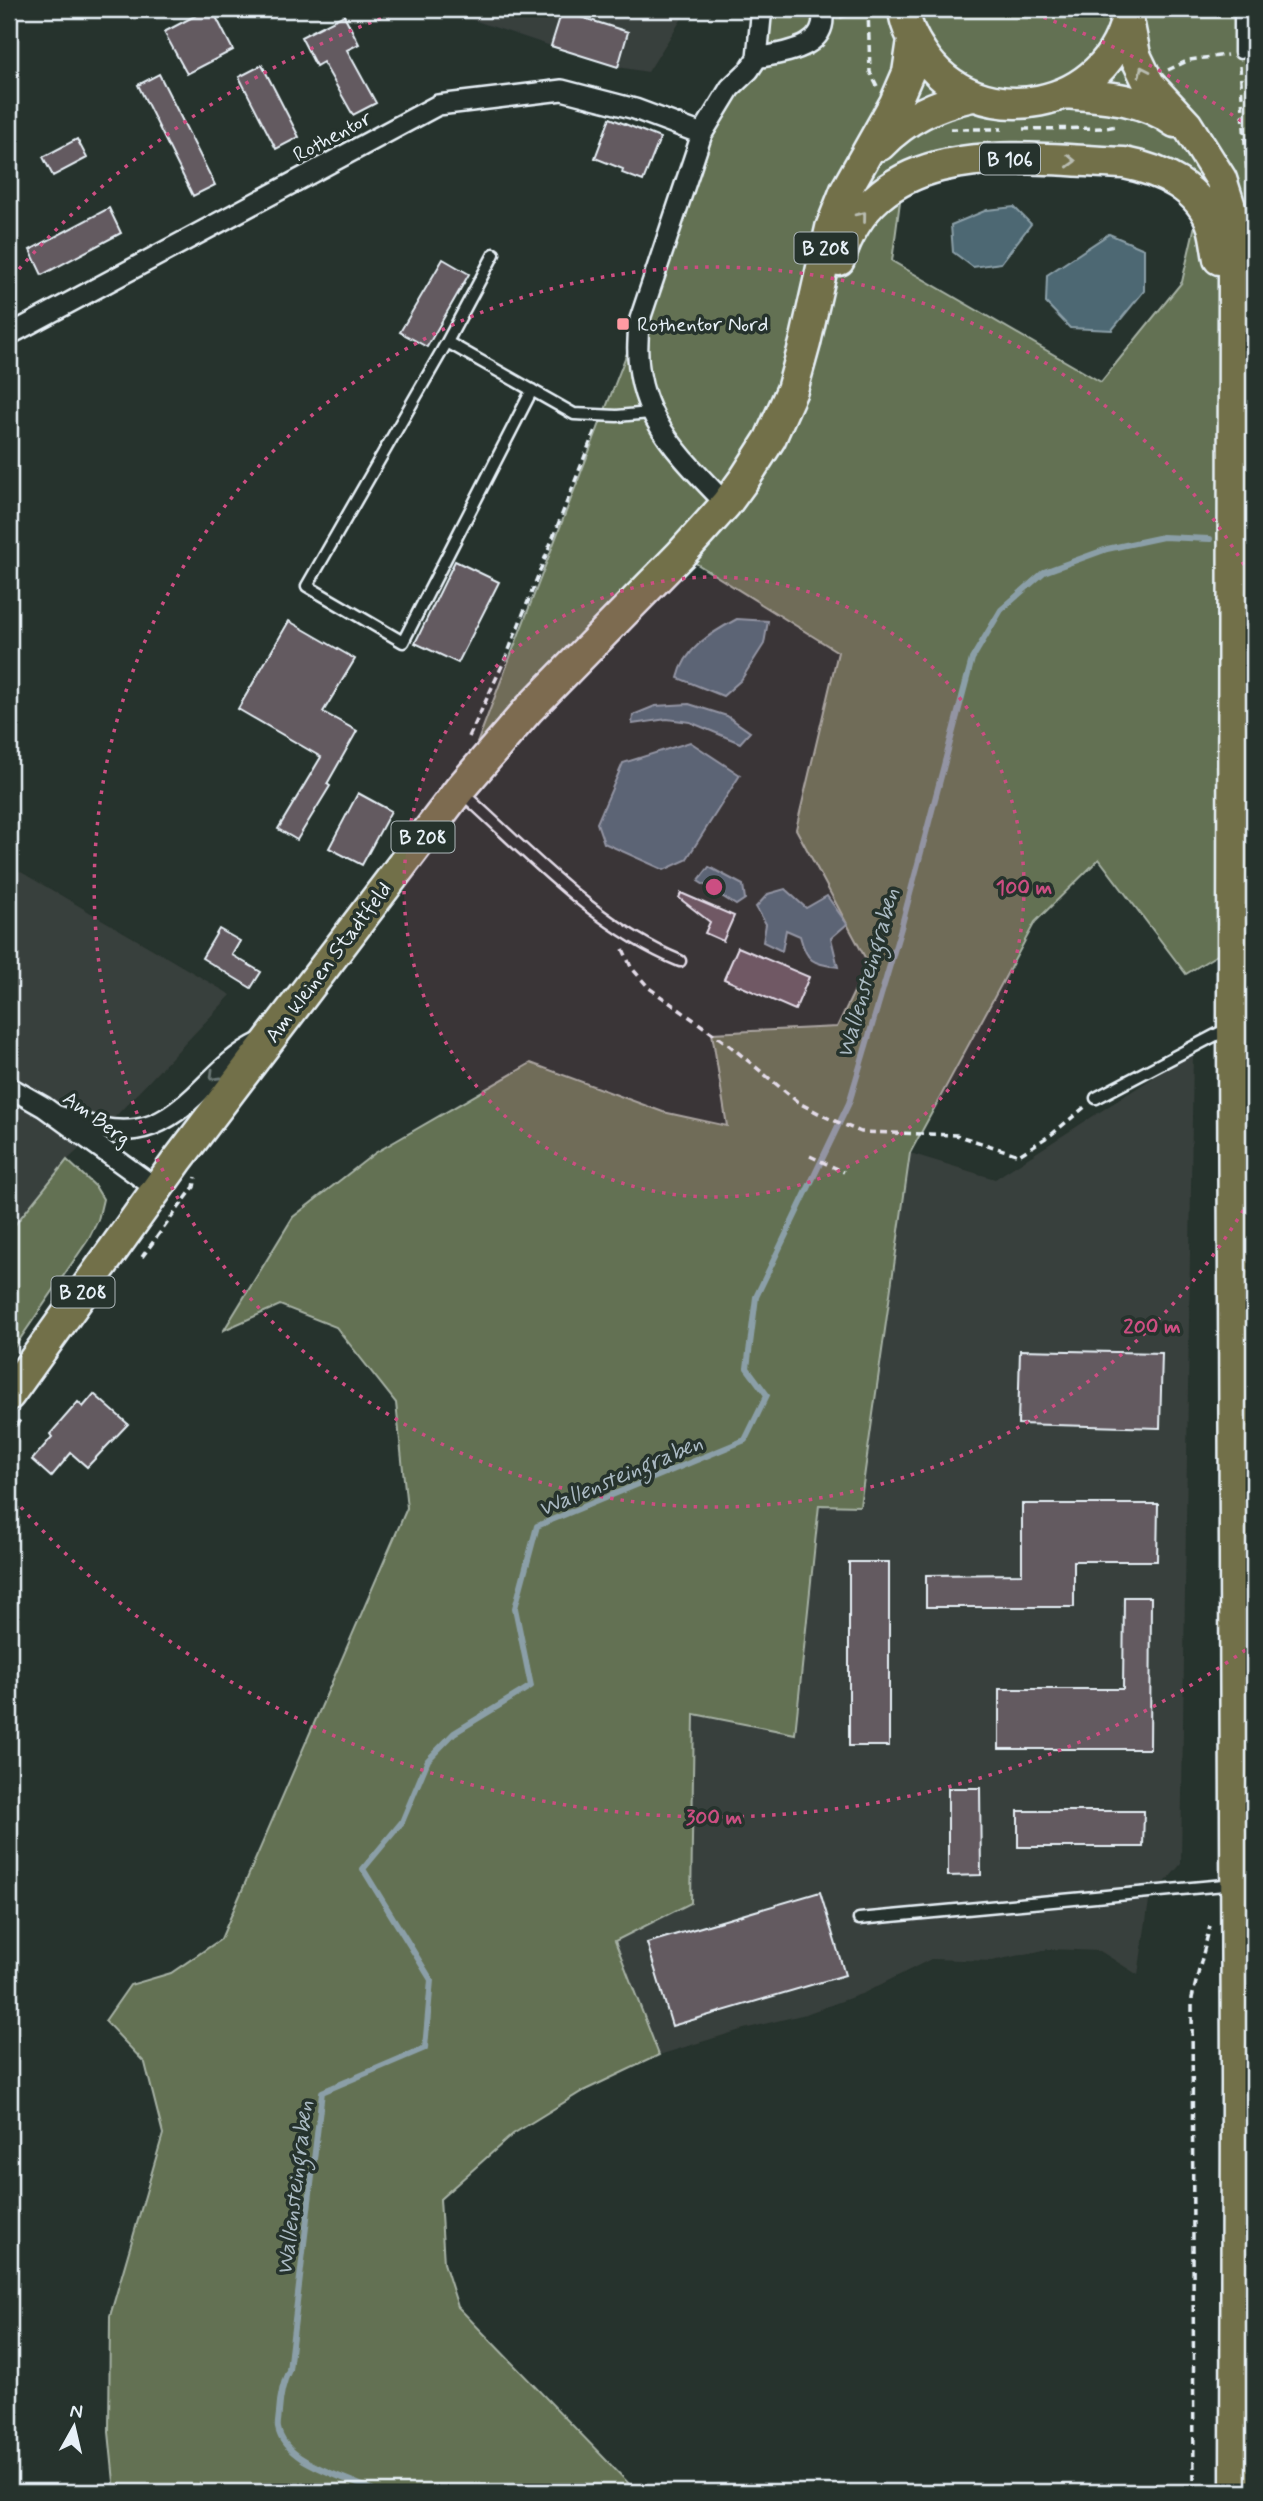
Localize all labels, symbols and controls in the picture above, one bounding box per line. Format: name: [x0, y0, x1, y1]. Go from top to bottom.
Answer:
one-way arrow: [1137, 66, 1151, 78]
street label: Rothentor: [288, 104, 377, 169]
road number: B 106: [980, 144, 1040, 174]
one-way arrow: [1066, 153, 1077, 168]
one-way arrow: [853, 211, 866, 223]
road number: B 208: [794, 232, 858, 264]
place label: Rothentor Nord: [637, 311, 768, 339]
marker: Rothentor Nord: [615, 316, 631, 332]
road number: B 208: [392, 822, 454, 852]
text: 100 m: [996, 874, 1052, 902]
centre of rings: [702, 875, 726, 899]
street label: Am kleinen Stadtfeld: [259, 876, 399, 1049]
water label: Wallensteingraben: [830, 885, 910, 1063]
one-way arrow: [210, 1068, 223, 1081]
street label: Am Berg: [57, 1085, 136, 1153]
road number: B 208: [52, 1276, 114, 1308]
text: 200 m: [1123, 1313, 1181, 1341]
water label: Wallensteingraben: [534, 1429, 708, 1527]
text: 300 m: [686, 1804, 743, 1832]
water label: Wallensteingraben: [270, 2099, 324, 2278]
north arrow: [38, 2392, 108, 2462]
text: N: [68, 2398, 84, 2425]

